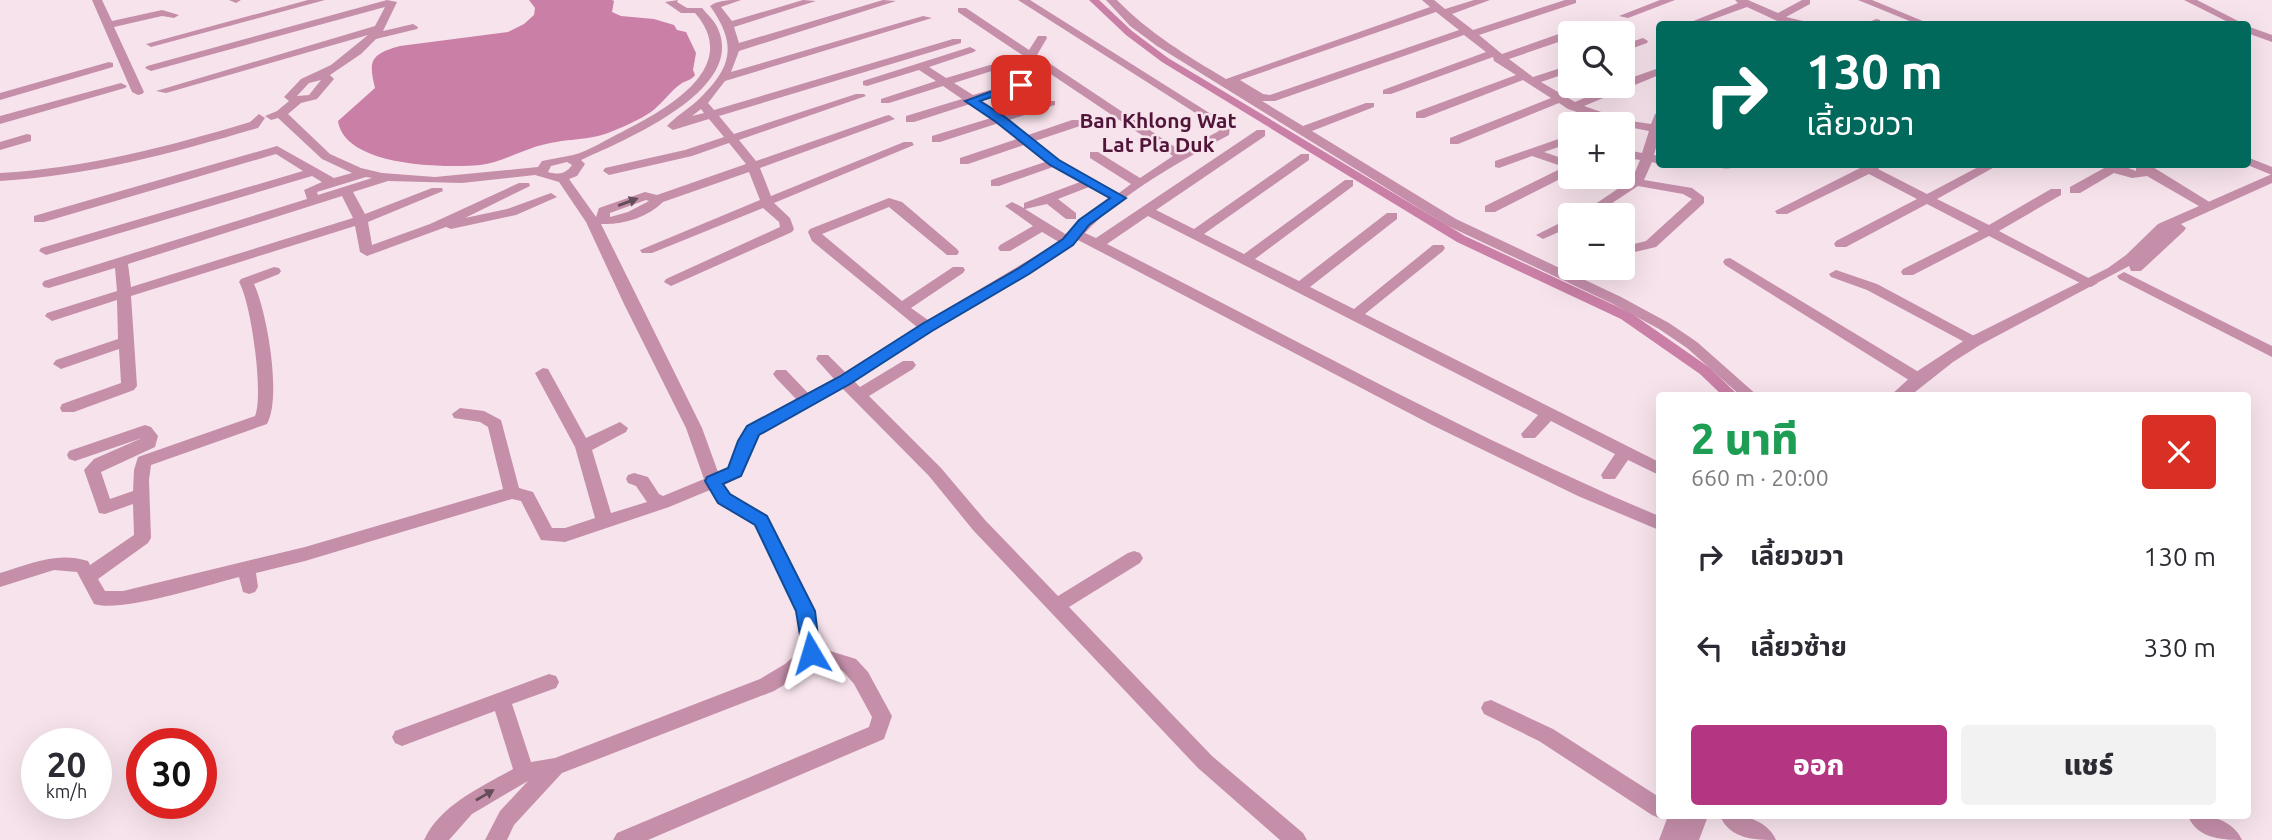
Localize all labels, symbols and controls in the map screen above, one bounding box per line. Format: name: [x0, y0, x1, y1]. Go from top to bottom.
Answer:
map controls: [1558, 21, 1635, 280]
button: search: [1558, 21, 1635, 98]
text: 130 m: [1806, 43, 1943, 98]
icon: right: [1691, 49, 1782, 140]
pin: [991, 55, 1051, 115]
icon: arrive: [1002, 66, 1040, 104]
text: เลี้ยวขวา: [1806, 105, 1914, 141]
district label: Ban Khlong Wat Lat Pla Duk: [1079, 108, 1237, 156]
button: +: [1558, 112, 1635, 189]
one-way arrow: [617, 197, 638, 208]
button: −: [1558, 203, 1635, 280]
text: 2 นาที: [1691, 415, 1798, 462]
button: close: [2142, 415, 2216, 489]
text: 660 m · 20:00: [1691, 465, 1829, 490]
icon: right: [1691, 538, 1729, 576]
text: เลี้ยวขวา: [1750, 541, 1844, 570]
text: 130 m: [2144, 542, 2216, 571]
position arrow: [774, 616, 848, 690]
icon: left: [1691, 629, 1729, 667]
text: เลี้ยวซ้าย: [1750, 632, 1847, 661]
text: 330 m: [2144, 633, 2216, 662]
button: ออก: [1691, 725, 1947, 805]
button: แชร์: [1961, 725, 2216, 805]
speed limit sign: 30: [126, 728, 217, 819]
text: 20: [47, 744, 86, 784]
text: km/h: [46, 781, 87, 801]
one-way arrow: [476, 789, 495, 801]

